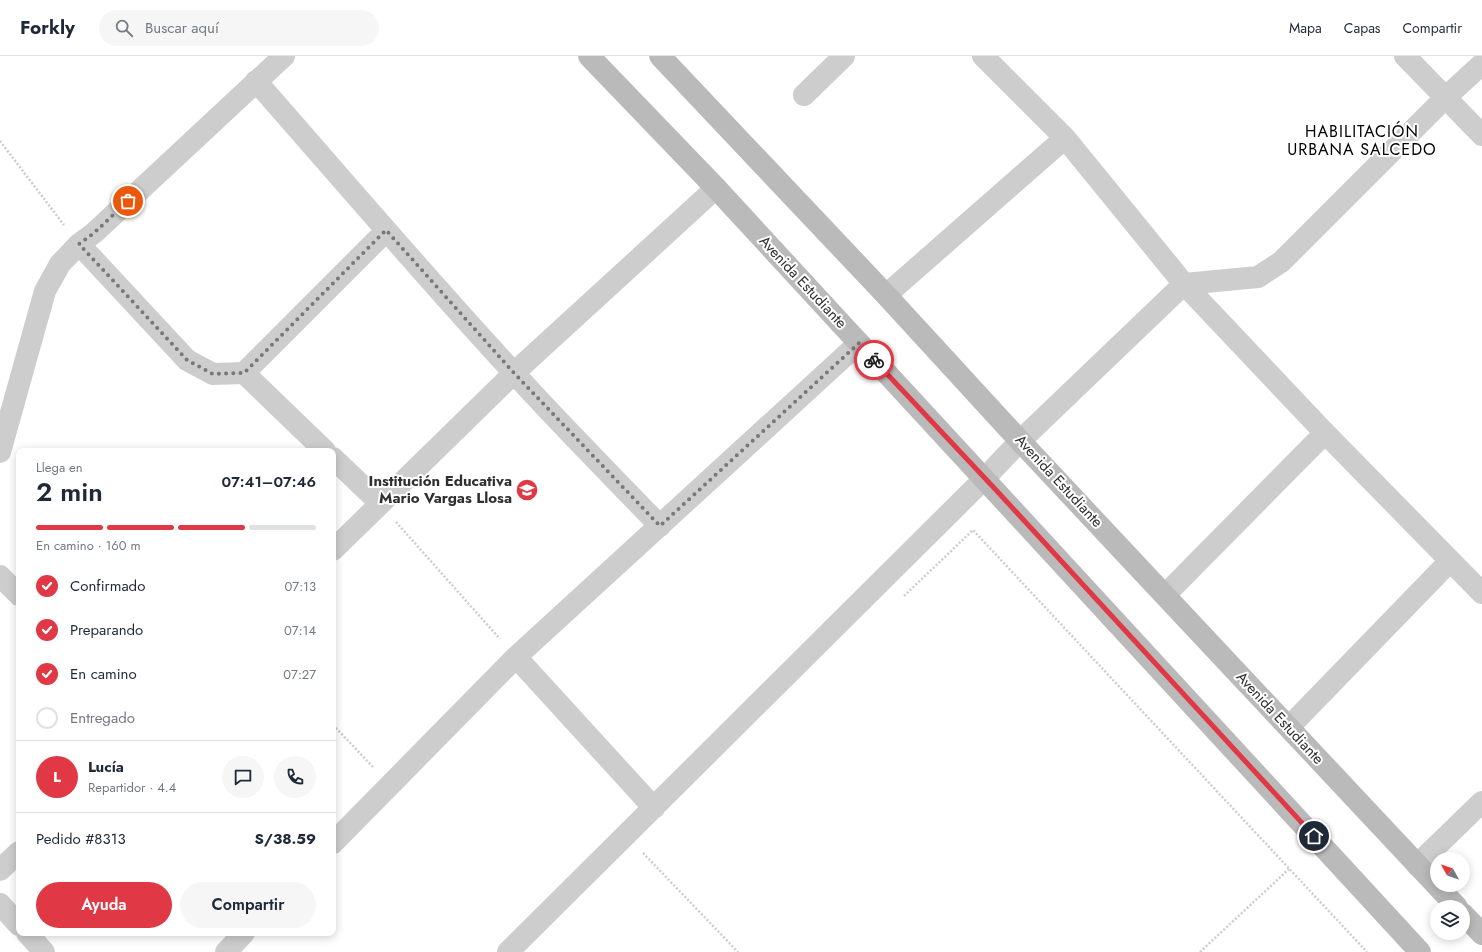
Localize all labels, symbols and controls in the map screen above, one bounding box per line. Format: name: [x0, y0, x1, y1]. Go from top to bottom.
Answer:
search box: [99, 10, 379, 46]
text: Forkly: [20, 14, 75, 41]
icon: search: [113, 17, 135, 39]
text: Buscar aquí: [145, 17, 219, 39]
text: Mapa: [1289, 18, 1322, 38]
text: Capas: [1344, 18, 1381, 38]
text: Compartir: [1403, 18, 1462, 38]
district label: HABILITACIÓN URBANA SALCEDO: [1287, 120, 1437, 161]
pin: [111, 184, 145, 218]
icon: bag: [117, 190, 139, 212]
street label: Avenida Estudiante: [754, 231, 852, 334]
courier: [854, 340, 894, 380]
icon: bike: [863, 349, 885, 371]
street label: Avenida Estudiante: [1010, 430, 1108, 533]
text: Llega en: [36, 458, 83, 477]
place label: Institución Educativa Mario Vargas Llosa: [369, 470, 512, 509]
text: 07:41–07:46: [222, 471, 316, 493]
text: 2 min: [36, 473, 103, 511]
school or university icon: Institución Educativa Mario Vargas Llosa: [514, 477, 540, 503]
text: En camino · 160 m: [36, 536, 141, 555]
icon: check: [36, 575, 58, 597]
text: Confirmado: [70, 575, 145, 597]
text: 07:13: [285, 577, 316, 596]
icon: check: [36, 619, 58, 641]
text: Preparando: [70, 619, 143, 641]
text: 07:14: [284, 621, 316, 640]
icon: check: [36, 663, 58, 685]
text: En camino: [70, 663, 137, 685]
text: 07:27: [283, 665, 316, 684]
street label: Avenida Estudiante: [1231, 667, 1329, 770]
text: Entregado: [70, 707, 135, 729]
text: Lucía: [88, 756, 124, 778]
button: chat: [222, 756, 264, 798]
button: phone: [274, 756, 316, 798]
text: L: [53, 766, 61, 788]
text: Repartidor · 4.4: [88, 778, 176, 797]
pin: [1297, 819, 1331, 853]
icon: home: [1303, 825, 1325, 847]
text: Pedido #8313: [36, 828, 126, 850]
text: S/38.59: [254, 828, 316, 850]
north arrow: [1430, 852, 1470, 892]
map controls: [1430, 852, 1470, 940]
button: Ayuda: [36, 882, 172, 928]
button: Compartir: [180, 882, 316, 928]
button: layers: [1430, 900, 1470, 940]

